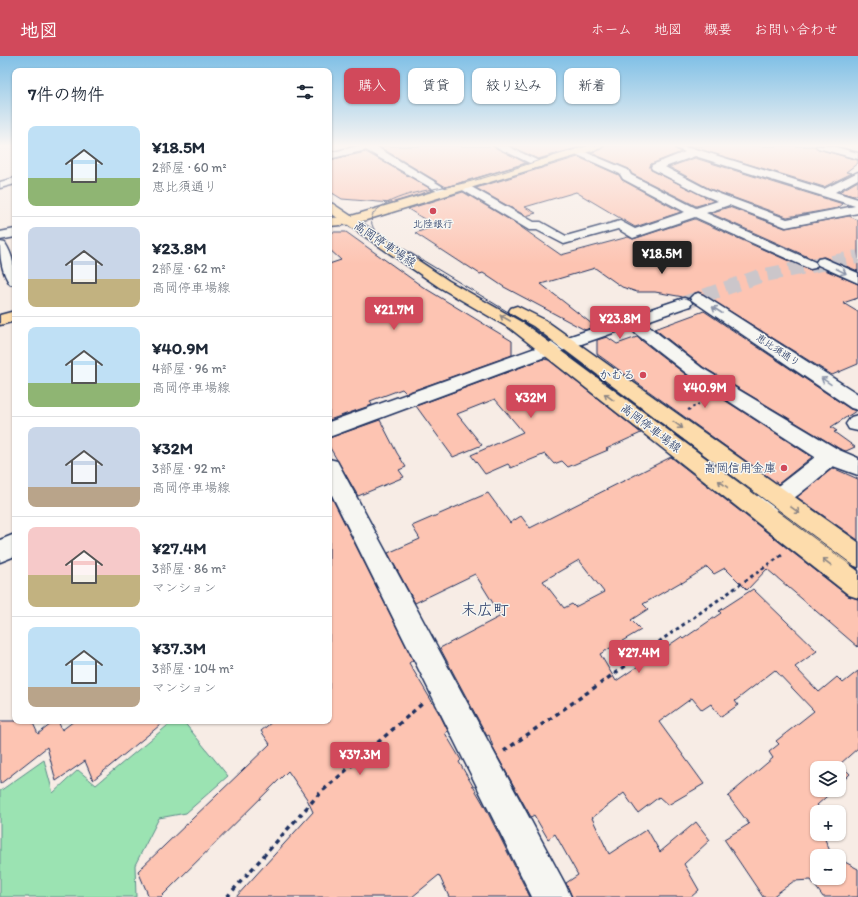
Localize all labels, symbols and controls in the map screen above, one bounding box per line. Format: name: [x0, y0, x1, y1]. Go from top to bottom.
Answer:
text: 地図: [20, 19, 58, 42]
text: ホーム: [591, 21, 632, 38]
text: 地図: [654, 21, 682, 38]
text: 概要: [704, 21, 732, 38]
text: お問い合わせ: [754, 21, 838, 38]
chip: 購入: [344, 68, 400, 104]
chip: 賃貸: [408, 68, 464, 104]
chip: 絞り込み: [472, 68, 556, 104]
chip: 新着: [564, 68, 620, 104]
icon: filters: [294, 81, 316, 103]
text: 7件の物件: [28, 84, 104, 104]
text: ¥18.5M: [152, 137, 205, 157]
icon: home: [60, 142, 108, 190]
text: 2部屋 · 60 m²: [152, 160, 227, 175]
text: 恵比須通り: [152, 179, 217, 194]
marker: 北陸銀行: [428, 206, 438, 216]
place label: 北陸銀行: [413, 217, 453, 230]
street label: 高岡停車場線: [351, 218, 419, 270]
text: ¥23.8M: [152, 238, 207, 258]
pin: ¥18.5M: [629, 241, 695, 275]
icon: home: [60, 243, 108, 291]
text: ¥18.5M: [642, 246, 682, 261]
text: 2部屋 · 62 m²: [152, 261, 225, 276]
one-way arrow: [834, 268, 846, 275]
text: 高岡停車場線: [152, 280, 230, 295]
pin: ¥21.7M: [361, 297, 427, 331]
text: ¥21.7M: [374, 302, 414, 317]
pin: ¥23.8M: [587, 306, 653, 340]
one-way arrow: [712, 306, 723, 314]
text: ¥23.8M: [599, 311, 641, 326]
one-way arrow: [499, 314, 511, 322]
street label: 恵比須通り: [753, 331, 803, 369]
text: ¥40.9M: [152, 338, 209, 358]
icon: home: [60, 343, 108, 391]
text: 4部屋 · 96 m²: [152, 361, 226, 376]
place label: かむる: [599, 368, 635, 382]
marker: かむる: [638, 370, 648, 380]
pin: ¥40.9M: [672, 375, 738, 409]
one-way arrow: [820, 377, 831, 385]
text: 高岡停車場線: [152, 380, 230, 395]
text: ¥40.9M: [683, 380, 727, 395]
pin: ¥32M: [507, 385, 555, 419]
text: ¥32M: [515, 390, 547, 405]
one-way arrow: [603, 392, 614, 401]
street label: 高岡停車場線: [618, 401, 684, 455]
one-way arrow: [673, 421, 684, 429]
text: ¥32M: [152, 438, 193, 458]
icon: home: [60, 443, 108, 491]
text: 3部屋 · 92 m²: [152, 461, 226, 476]
place label: 高岡信用金庫: [704, 461, 776, 475]
marker: 高岡信用金庫: [779, 463, 789, 473]
one-way arrow: [718, 479, 729, 488]
text: 高岡停車場線: [152, 480, 230, 495]
one-way arrow: [789, 506, 800, 514]
text: ¥27.4M: [152, 538, 207, 558]
icon: home: [60, 543, 108, 591]
one-way arrow: [821, 558, 832, 566]
text: 3部屋 · 86 m²: [152, 561, 226, 576]
text: マンション: [152, 580, 216, 595]
district label: 末広町: [461, 600, 509, 619]
text: ¥37.3M: [152, 638, 206, 658]
pin: ¥27.4M: [606, 640, 672, 674]
icon: home: [60, 643, 108, 691]
text: ¥27.4M: [618, 645, 660, 660]
text: 3部屋 · 104 m²: [152, 661, 234, 676]
text: マンション: [152, 680, 216, 695]
pin: ¥37.3M: [327, 742, 393, 776]
text: ¥37.3M: [339, 747, 381, 762]
map controls: [810, 761, 846, 885]
button: layers: [810, 761, 846, 797]
button: +: [810, 805, 846, 841]
button: −: [810, 849, 846, 885]

